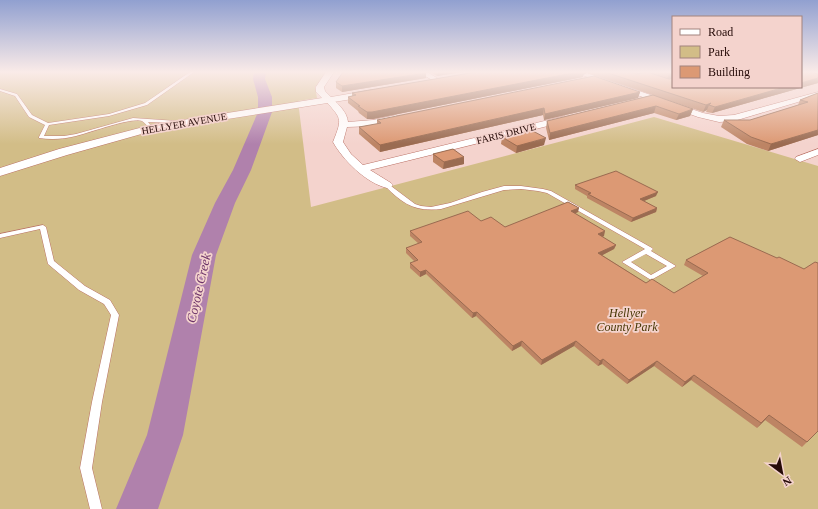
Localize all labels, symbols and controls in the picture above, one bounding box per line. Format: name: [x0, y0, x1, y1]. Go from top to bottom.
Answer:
legend: [672, 16, 802, 88]
text: Road: [708, 25, 733, 39]
text: Park: [708, 45, 730, 59]
text: Building: [708, 65, 750, 79]
street label: HELLYER AVENUE: [141, 111, 228, 136]
street label: FARIS DRIVE: [475, 121, 537, 146]
water label: Coyote Creek: [183, 252, 214, 324]
park label: Hellyer County Park: [597, 306, 658, 334]
north arrow: [762, 453, 802, 493]
text: N: [781, 474, 794, 489]

